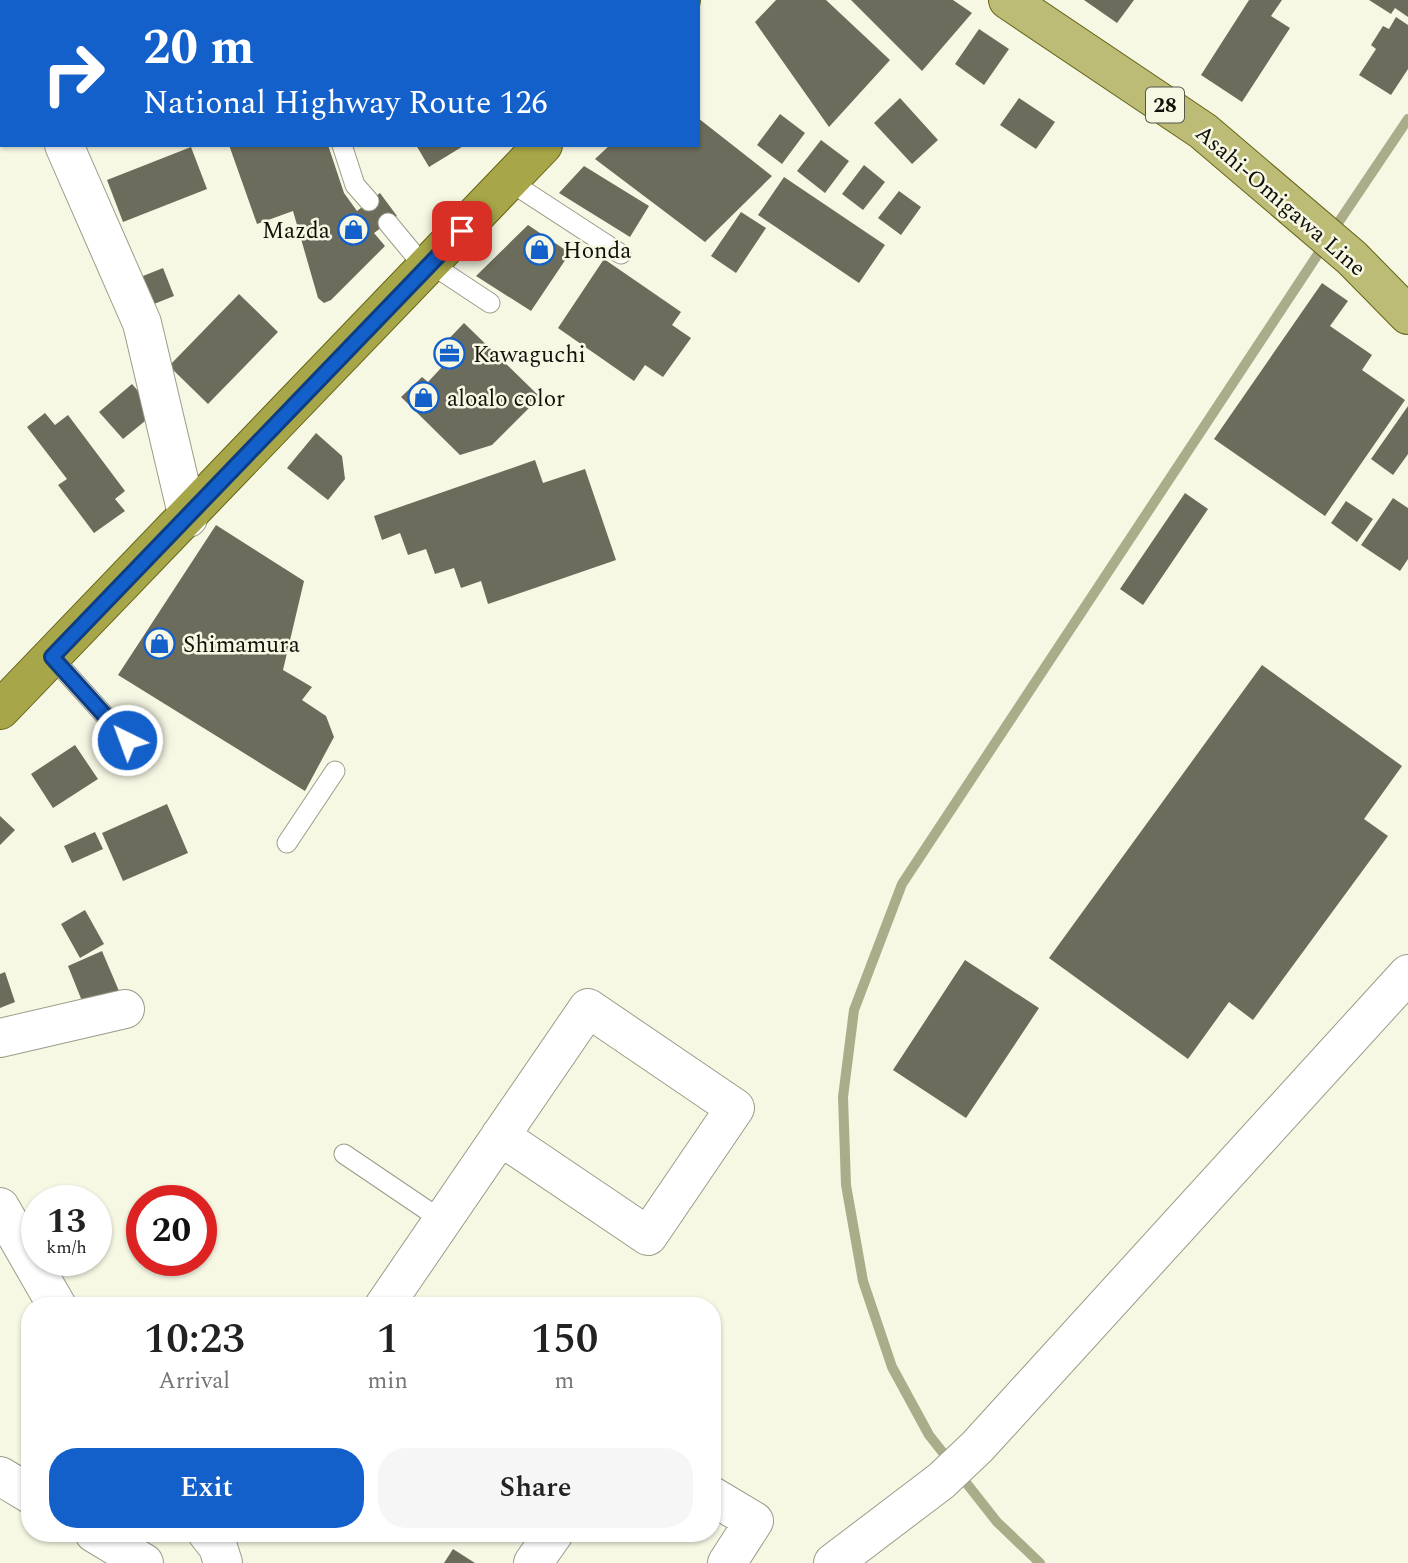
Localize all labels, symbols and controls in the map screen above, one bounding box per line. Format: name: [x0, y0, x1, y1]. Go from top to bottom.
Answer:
text: 20 m: [143, 11, 254, 86]
icon: right: [28, 28, 119, 119]
text: National Highway Route 126: [143, 79, 547, 128]
road number: 28: [1146, 88, 1184, 122]
street label: Asahi-Omigawa Line: [1187, 117, 1373, 285]
pin: [432, 201, 492, 261]
icon: arrive: [443, 212, 481, 250]
shop icon: Mazda: [336, 213, 370, 247]
place label: Mazda: [262, 214, 330, 249]
shop icon: Honda: [523, 233, 557, 267]
place label: Honda: [563, 234, 632, 269]
office icon: Kawaguchi: [433, 337, 467, 371]
place label: Kawaguchi: [473, 338, 586, 373]
shop icon: aloalo color: [407, 381, 441, 415]
place label: aloalo color: [447, 382, 565, 417]
shop icon: Shimamura: [143, 627, 177, 661]
place label: Shimamura: [183, 628, 300, 663]
position arrow: [90, 703, 164, 777]
speed limit sign: 20: [126, 1185, 217, 1276]
text: 13: [47, 1195, 86, 1248]
text: km/h: [46, 1234, 87, 1261]
text: 10:23: [144, 1308, 245, 1371]
text: 1: [376, 1308, 399, 1371]
text: 150: [531, 1308, 598, 1371]
text: Arrival: [158, 1364, 230, 1399]
text: min: [368, 1364, 408, 1399]
text: m: [555, 1364, 574, 1399]
button: Exit: [49, 1448, 364, 1528]
button: Share: [378, 1448, 693, 1528]

